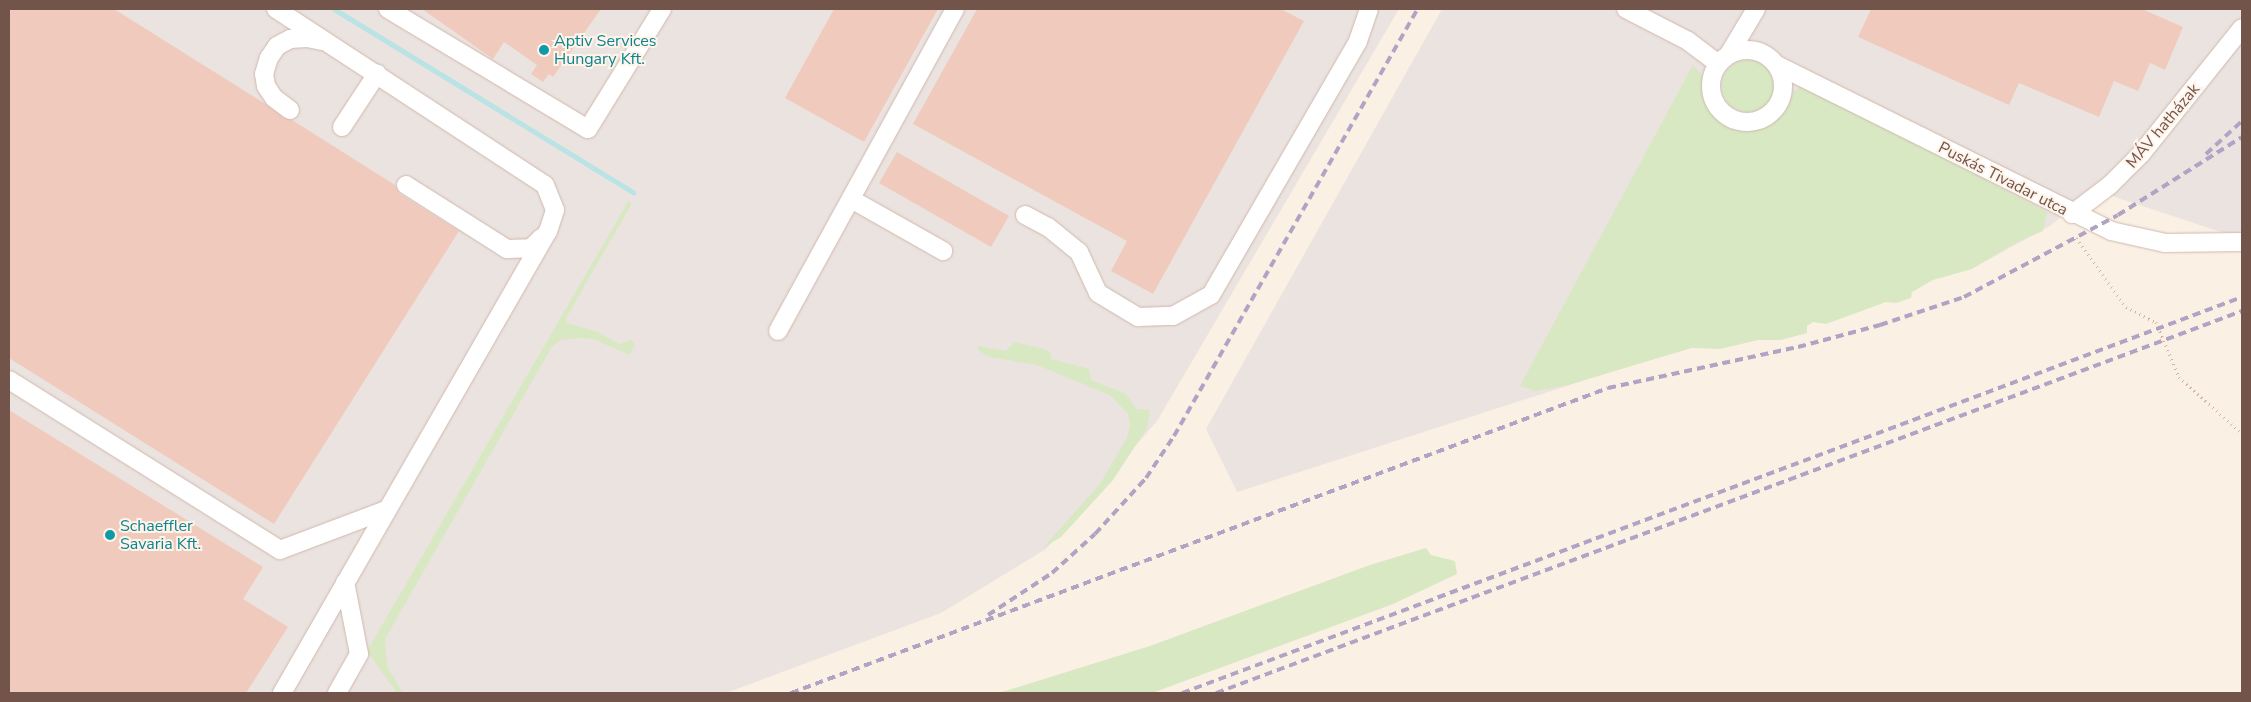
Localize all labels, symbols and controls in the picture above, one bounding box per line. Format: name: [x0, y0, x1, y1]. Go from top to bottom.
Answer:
place label: Aptiv Services Hungary Kft.: [554, 31, 657, 69]
marker: Aptiv Services Hungary Kft.: [538, 44, 550, 56]
street label: MÁV hatházak: [2122, 80, 2204, 172]
street label: Puskás Tivadar utca: [1935, 138, 2071, 220]
place label: Schaeffler Savaria Kft.: [120, 516, 201, 554]
marker: Schaeffler Savaria Kft.: [104, 529, 116, 541]

